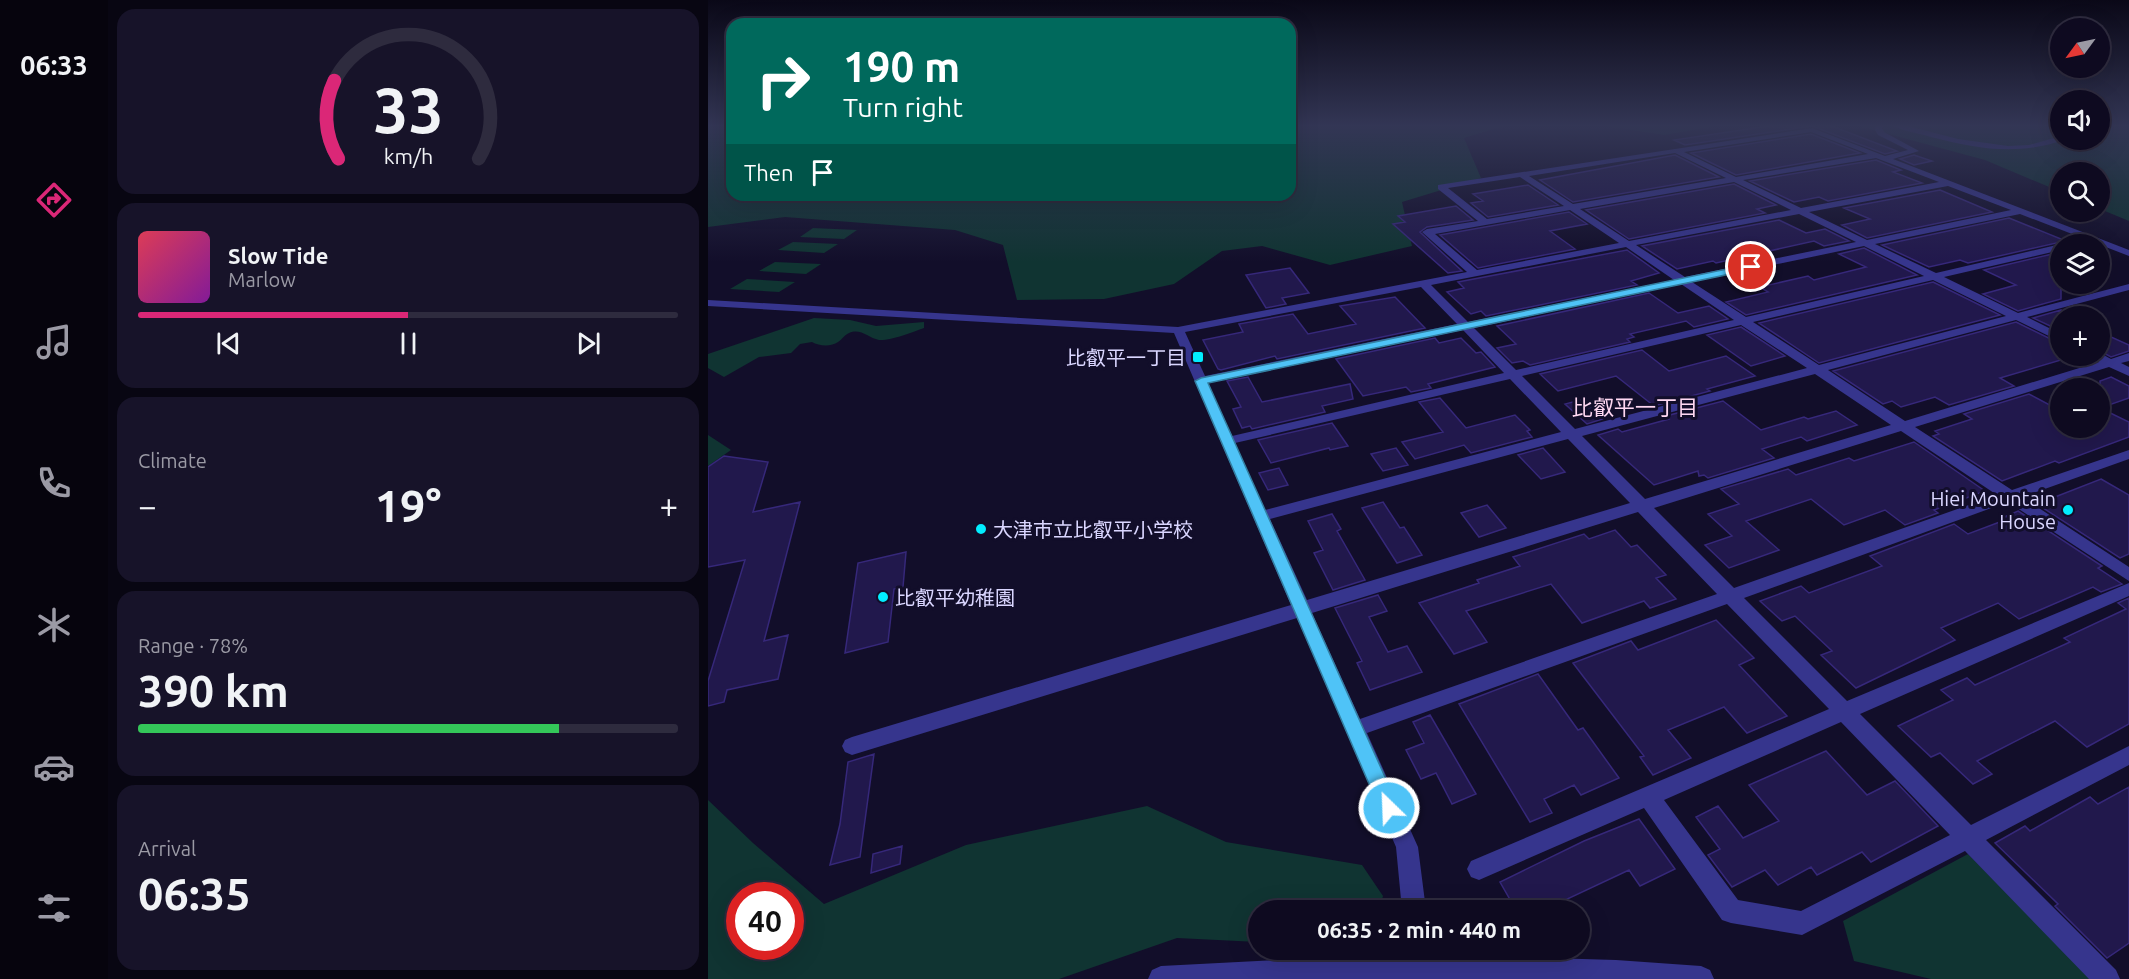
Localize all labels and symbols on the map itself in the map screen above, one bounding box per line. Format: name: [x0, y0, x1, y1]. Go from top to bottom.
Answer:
north arrow: [2050, 18, 2110, 78]
pin: [1725, 241, 1776, 292]
place label: 比叡平一丁目: [1066, 346, 1186, 369]
marker: 比叡平一丁目: [1191, 350, 1205, 364]
district label: 比叡平一丁目: [1572, 395, 1698, 419]
place label: Hiei Mountain House: [1930, 487, 2056, 533]
marker: Hiei Mountain House: [2061, 503, 2075, 517]
place label: 大津市立比叡平小学校: [993, 518, 1193, 541]
marker: 大津市立比叡平小学校: [974, 522, 988, 536]
place label: 比叡平幼稚園: [895, 586, 1015, 609]
marker: 比叡平幼稚園: [876, 590, 890, 604]
position arrow: [1357, 776, 1421, 840]
speed limit sign: 40: [726, 882, 804, 960]

